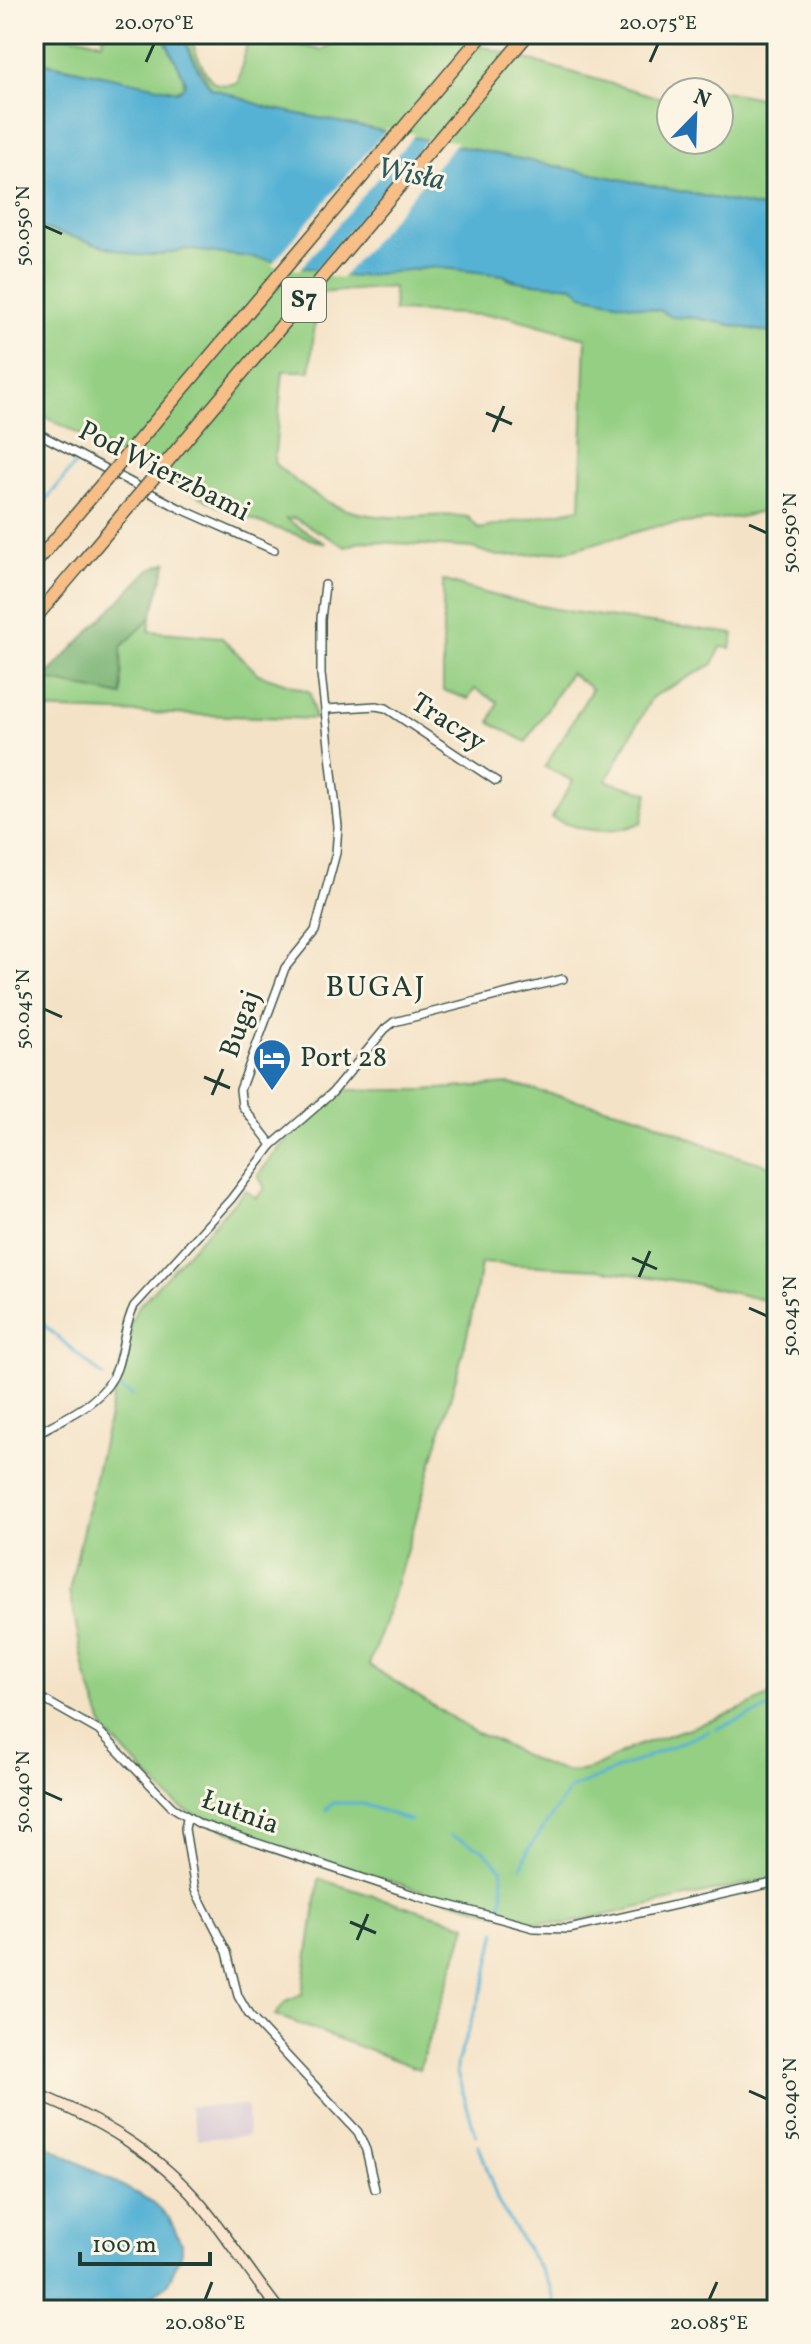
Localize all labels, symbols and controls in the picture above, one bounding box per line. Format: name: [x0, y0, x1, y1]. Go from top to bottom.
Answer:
text: 20.070°E: [114, 10, 194, 38]
text: 20.075°E: [619, 10, 697, 38]
north arrow: [655, 76, 735, 156]
text: N: [688, 83, 715, 117]
water label: Wisła: [373, 148, 449, 202]
text: 50.050°N: [10, 185, 38, 266]
road number: S7: [282, 278, 326, 322]
street label: Pod Wierzbami: [71, 412, 257, 532]
text: 50.050°N: [777, 492, 805, 573]
street label: Traczy: [403, 684, 493, 762]
district label: BUGAJ: [326, 967, 426, 1009]
text: 50.045°N: [10, 968, 38, 1049]
street label: Bugaj: [211, 985, 271, 1063]
hotel icon: Port 28: [251, 1037, 293, 1092]
place label: Port 28: [300, 1039, 387, 1078]
text: 50.045°N: [777, 1275, 805, 1356]
text: 50.040°N: [10, 1750, 38, 1833]
street label: Łutnia: [196, 1781, 284, 1845]
text: 50.040°N: [777, 2057, 805, 2140]
scale bar: [80, 2216, 210, 2266]
text: 100 m: [92, 2229, 157, 2263]
text: 20.080°E: [165, 2310, 245, 2338]
text: 20.085°E: [670, 2310, 748, 2338]

